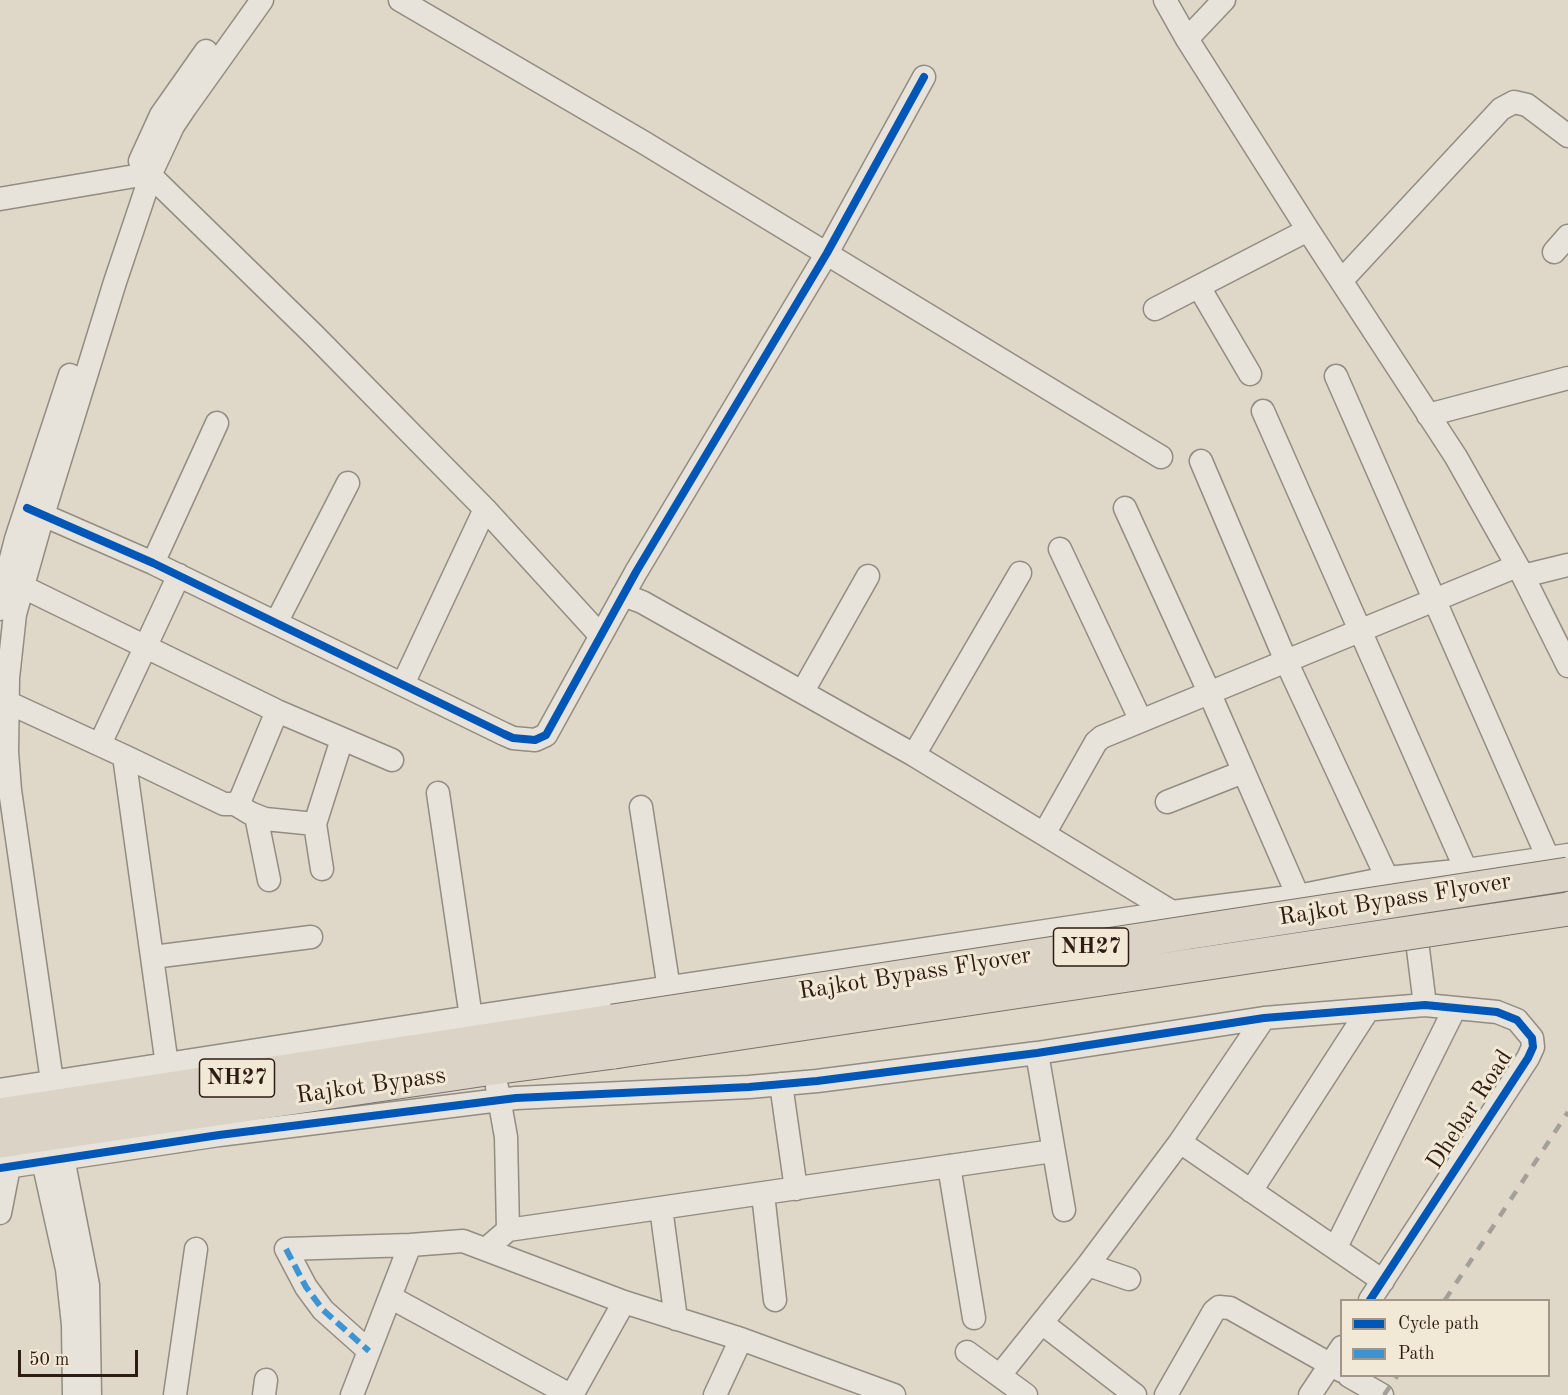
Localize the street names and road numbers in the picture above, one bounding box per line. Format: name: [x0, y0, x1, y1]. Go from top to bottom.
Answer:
street label: Rajkot Bypass Flyover: [1277, 867, 1513, 933]
road number: NH27: [1054, 928, 1128, 966]
street label: Rajkot Bypass Flyover: [797, 941, 1033, 1007]
street label: Dhebar Road: [1421, 1045, 1519, 1175]
road number: NH27: [200, 1059, 274, 1097]
street label: Rajkot Bypass: [294, 1061, 448, 1111]

